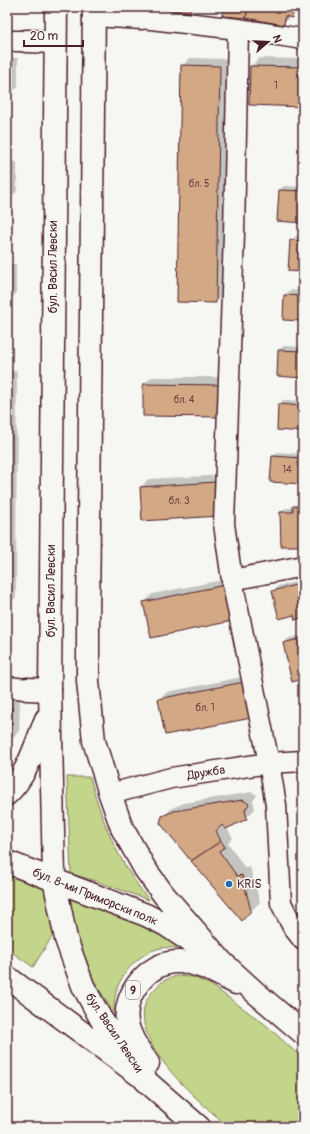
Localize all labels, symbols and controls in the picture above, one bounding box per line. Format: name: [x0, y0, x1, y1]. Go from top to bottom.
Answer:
scale bar: [24, 22, 83, 48]
north arrow: [248, 22, 288, 62]
text: 20 m: [30, 29, 59, 44]
text: N: [270, 33, 285, 45]
house number: 1: [274, 80, 278, 92]
house number: бл. 5: [189, 178, 209, 190]
street label: бул. Васил Левски: [46, 220, 61, 313]
house number: бл. 4: [173, 394, 195, 406]
house number: 14: [282, 464, 292, 476]
house number: бл. 3: [169, 495, 190, 507]
street label: бул. Васил Левски: [44, 544, 59, 637]
house number: бл. 1: [195, 702, 215, 714]
street label: Дружба: [185, 763, 226, 784]
street label: бул. 8-ми Приморски полк: [30, 865, 160, 929]
place label: KRIS: [237, 877, 262, 892]
marker: KRIS: [224, 879, 234, 889]
road number: 9: [126, 981, 140, 999]
street label: бул. Васил Левски: [82, 990, 147, 1076]

